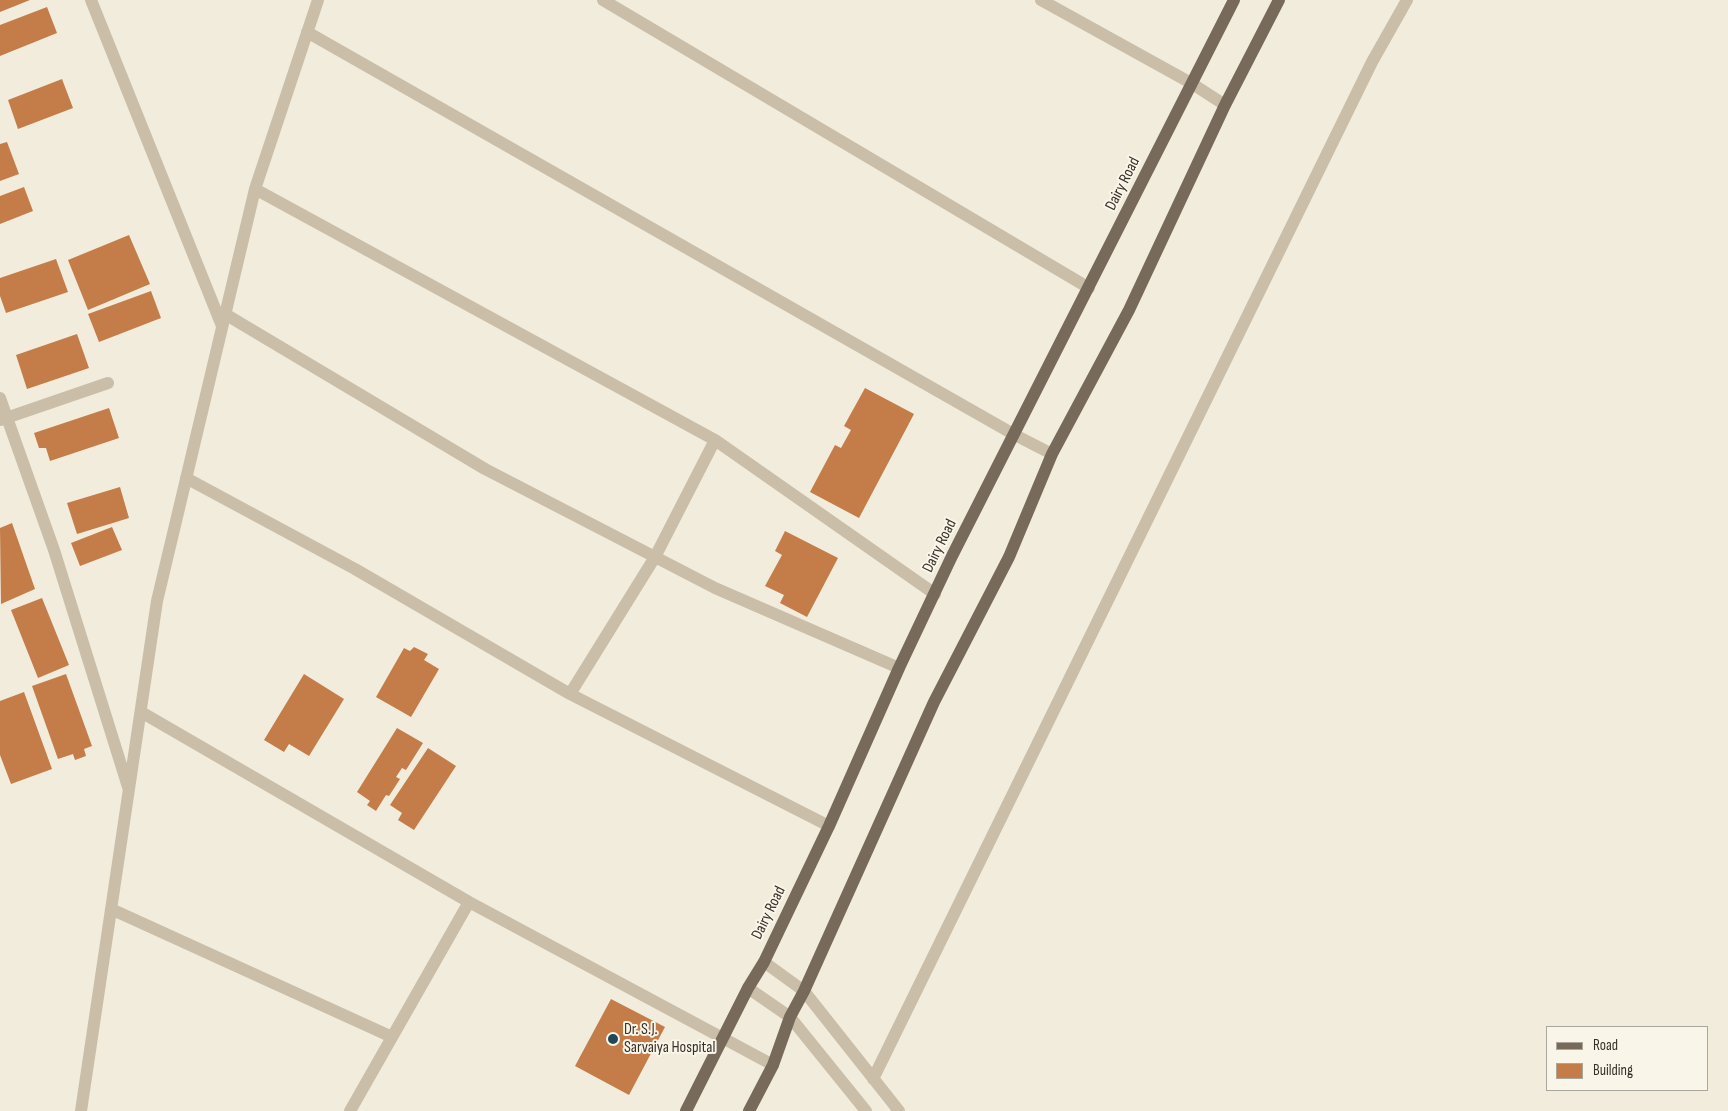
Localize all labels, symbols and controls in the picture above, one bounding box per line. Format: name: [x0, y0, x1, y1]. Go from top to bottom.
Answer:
street label: Dairy Road: [1102, 154, 1144, 214]
street label: Dairy Road: [919, 516, 961, 576]
street label: Dairy Road: [748, 883, 790, 943]
place label: Dr. S.J. Sarvaiya Hospital: [624, 1020, 716, 1058]
legend: [1546, 1026, 1708, 1091]
marker: Dr. S.J. Sarvaiya Hospital: [606, 1032, 620, 1046]
text: Road: [1593, 1036, 1618, 1055]
text: Building: [1593, 1061, 1633, 1080]

